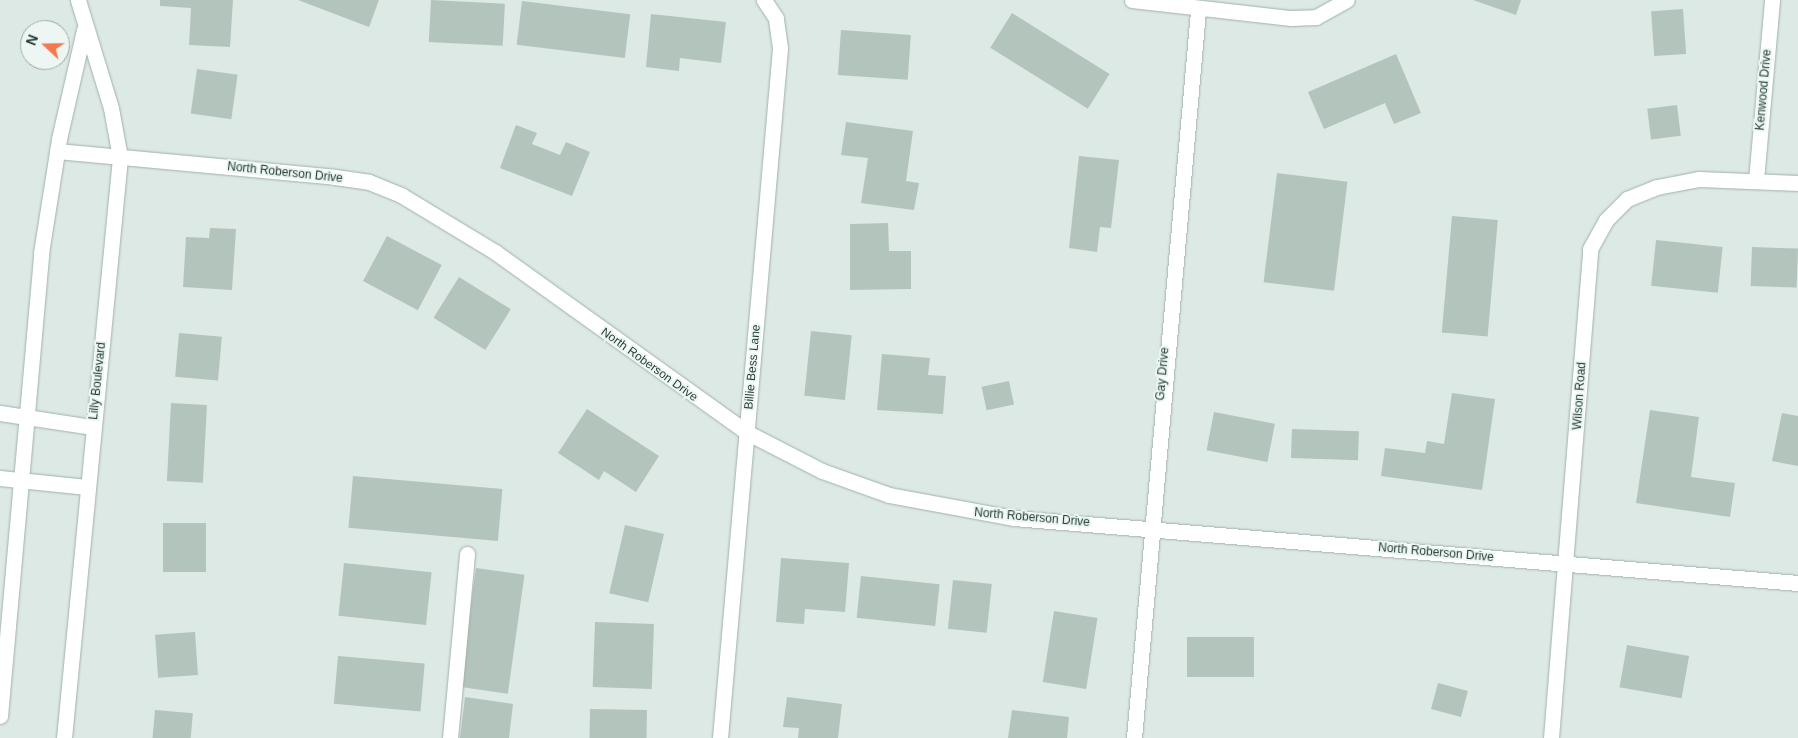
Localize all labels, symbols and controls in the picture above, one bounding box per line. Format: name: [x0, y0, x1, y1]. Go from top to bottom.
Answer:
north arrow: [20, 20, 70, 70]
text: N: [23, 32, 41, 48]
street label: Kenwood Drive: [1753, 49, 1775, 131]
street label: North Roberson Drive: [227, 160, 343, 186]
street label: Billie Bess Lane: [742, 324, 764, 410]
street label: North Roberson Drive: [598, 325, 700, 405]
street label: Lilly Boulevard: [87, 341, 109, 421]
street label: Gay Drive: [1154, 347, 1172, 401]
street label: Wilson Road: [1570, 362, 1590, 430]
street label: North Roberson Drive: [974, 506, 1090, 530]
street label: North Roberson Drive: [1378, 541, 1494, 565]

